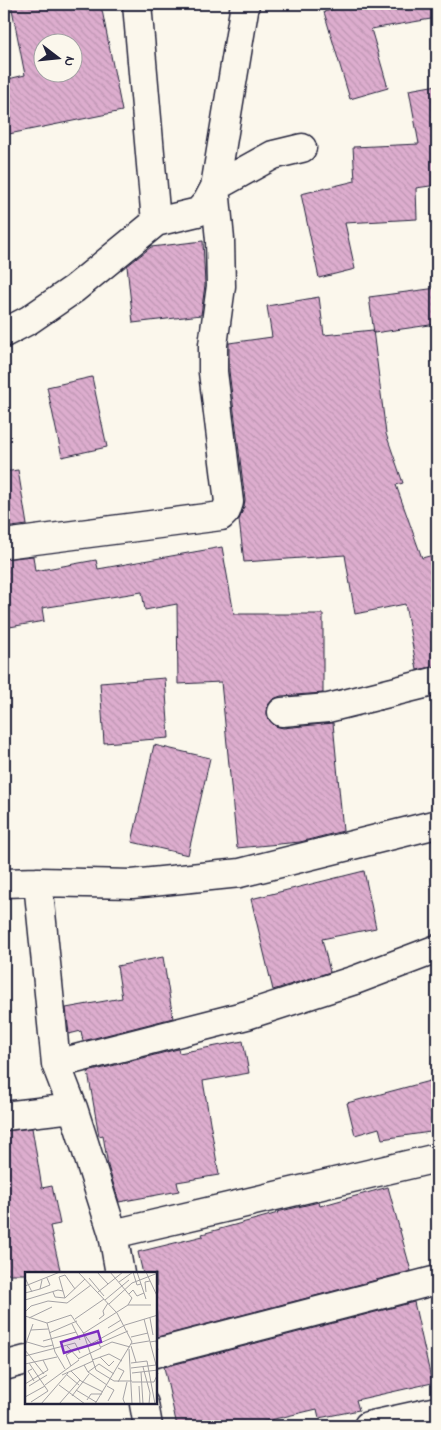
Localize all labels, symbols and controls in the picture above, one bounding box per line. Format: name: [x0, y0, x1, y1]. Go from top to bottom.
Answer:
north arrow: [32, 32, 82, 82]
text: N: [58, 54, 80, 69]
inset map: [25, 1272, 158, 1405]

